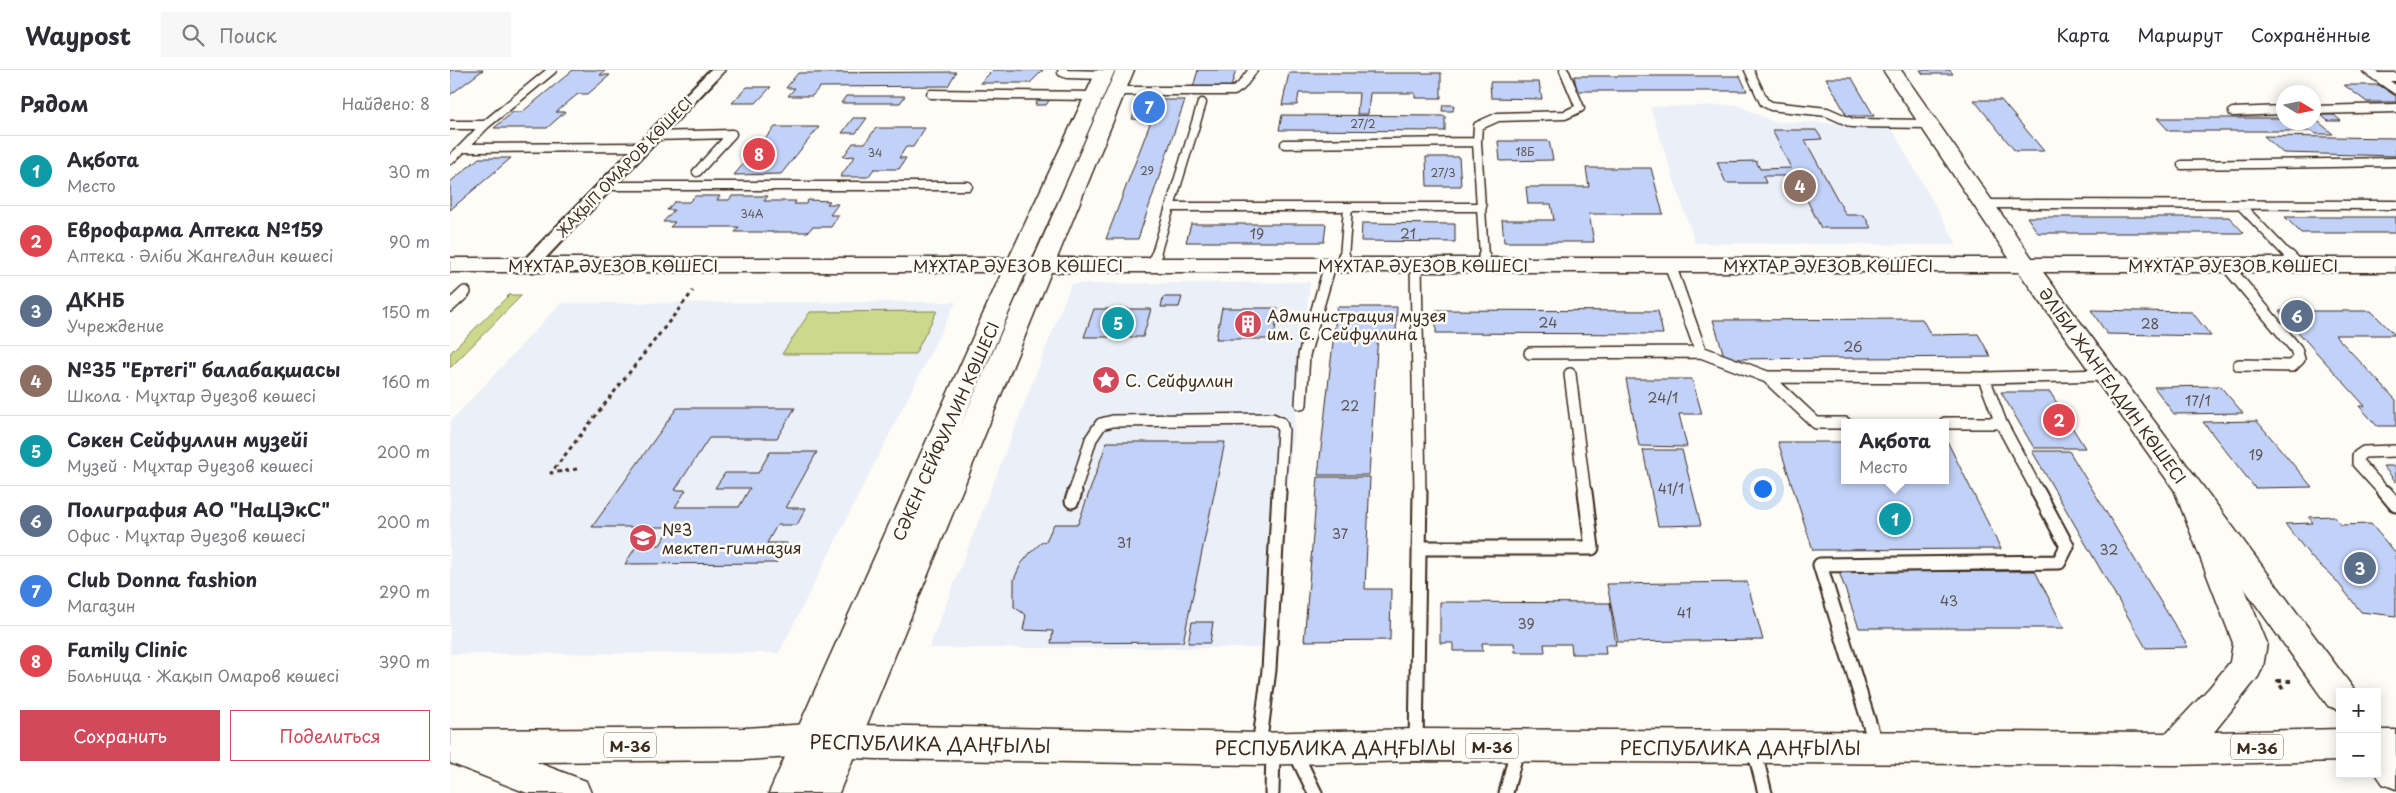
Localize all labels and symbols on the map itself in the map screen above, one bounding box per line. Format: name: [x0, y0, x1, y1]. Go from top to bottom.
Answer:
north arrow: [2276, 85, 2321, 130]
pin: 7: [1133, 88, 1165, 126]
street label: ЖАҚЫП ОМАРОВ КӨШЕСІ: [551, 92, 697, 242]
house number: 27/2: [1350, 115, 1376, 132]
pin: 8: [743, 135, 775, 173]
house number: 18Б: [1516, 143, 1534, 160]
house number: 34: [868, 144, 882, 161]
house number: 29: [1140, 162, 1154, 179]
house number: 27/3: [1431, 164, 1455, 181]
pin: 4: [1784, 167, 1816, 205]
house number: 34А: [741, 205, 764, 222]
house number: 19: [1250, 223, 1264, 244]
house number: 21: [1400, 223, 1416, 244]
street label: МҰХТАР ӘУЕЗОВ КӨШЕСІ: [508, 253, 718, 277]
street label: МҰХТАР ӘУЕЗОВ КӨШЕСІ: [913, 253, 1123, 277]
street label: МҰХТАР ӘУЕЗОВ КӨШЕСІ: [1318, 253, 1528, 277]
street label: МҰХТАР ӘУЕЗОВ КӨШЕСІ: [1723, 253, 1933, 277]
street label: МҰХТАР ӘУЕЗОВ КӨШЕСІ: [2128, 253, 2338, 277]
street label: ӘЛІБИ ЖАНГЕЛДИН КӨШЕСІ: [2034, 282, 2192, 488]
pin: 6: [2281, 297, 2313, 335]
place label: Администрация музея им. С. Сейфуллина: [1267, 303, 1447, 345]
pin: 5: [1102, 304, 1134, 342]
building icon: Администрация музея им. С. Сейфуллина: [1233, 309, 1263, 339]
house number: 24: [1539, 312, 1557, 333]
house number: 28: [2141, 313, 2159, 334]
street label: СӘКЕН СЕЙФУЛЛИН КӨШЕСІ: [886, 318, 1004, 544]
house number: 26: [1843, 336, 1863, 357]
place icon: С. Сейфуллин: [1091, 365, 1121, 395]
place label: С. Сейфуллин: [1125, 368, 1233, 392]
house number: 24/1: [1648, 387, 1678, 408]
house number: 17/1: [2185, 390, 2211, 411]
house number: 22: [1341, 395, 1359, 416]
pin: 2: [2043, 401, 2075, 439]
house number: 19: [2249, 444, 2263, 465]
your location: [1750, 476, 1776, 502]
house number: 41/1: [1658, 478, 1684, 499]
pin: 1: [1879, 500, 1911, 538]
place label: №3 мектеп-гимназия: [662, 517, 802, 559]
school or university icon: №3 мектеп-гимназия: [628, 523, 658, 553]
house number: 37: [1332, 523, 1349, 544]
house number: 31: [1117, 532, 1131, 553]
house number: 32: [2100, 539, 2118, 560]
pin: 3: [2344, 549, 2376, 587]
house number: 43: [1940, 590, 1958, 611]
house number: 41: [1677, 602, 1691, 623]
house number: 39: [1517, 613, 1535, 634]
street label: РЕСПУБЛИКА ДАҢҒЫЛЫ: [809, 727, 1051, 759]
road number: M-36: [604, 732, 656, 758]
street label: РЕСПУБЛИКА ДАҢҒЫЛЫ: [1214, 733, 1456, 761]
street label: РЕСПУБЛИКА ДАҢҒЫЛЫ: [1619, 733, 1861, 761]
road number: M-36: [1466, 734, 1518, 758]
road number: M-36: [2231, 734, 2283, 760]

